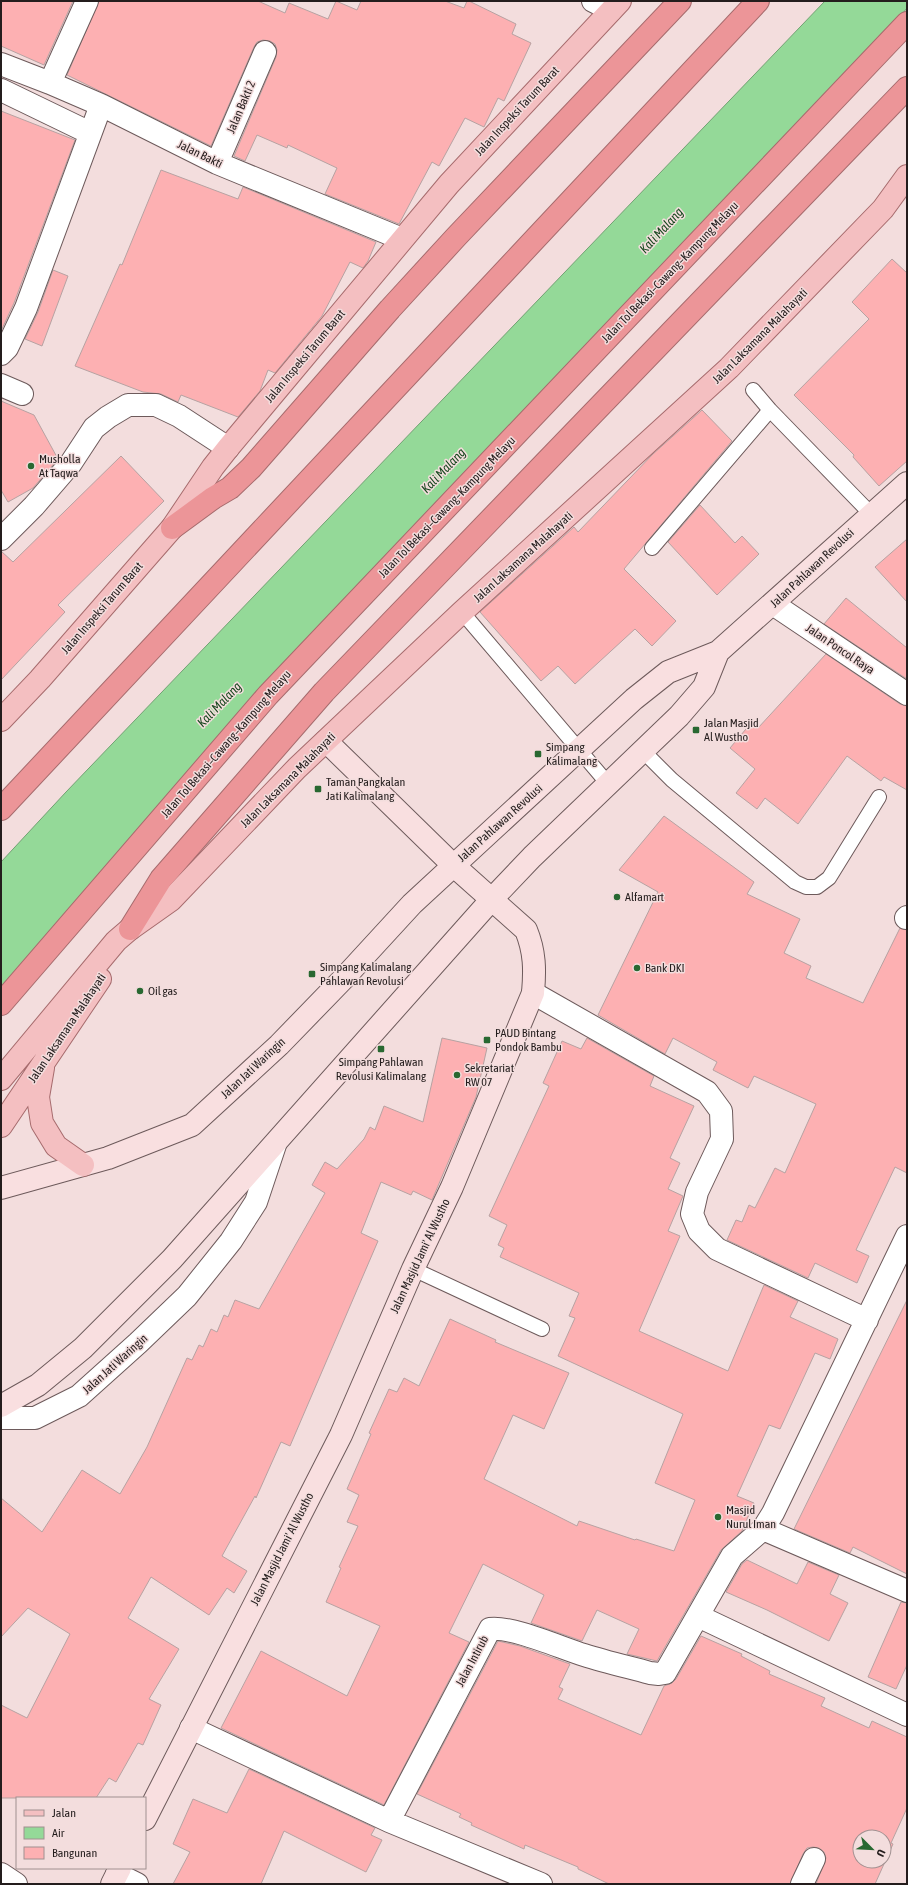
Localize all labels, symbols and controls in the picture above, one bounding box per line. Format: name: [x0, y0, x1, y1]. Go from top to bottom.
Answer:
street label: Jalan Inspeksi Tarum Barat: [472, 63, 562, 159]
street label: Jalan Bakti 2: [224, 79, 258, 135]
street label: Jalan Bakti: [175, 137, 225, 171]
street label: Jalan Tol Bekasi–Cawang–Kampung Melayu: [599, 198, 741, 345]
water label: Kali Malang: [636, 204, 686, 256]
street label: Jalan Laksamana Malahayati: [710, 286, 810, 386]
street label: Jalan Inspeksi Tarum Barat: [262, 306, 348, 405]
street label: Jalan Tol Bekasi–Cawang–Kampung Melayu: [376, 433, 518, 580]
water label: Kali Malang: [418, 445, 469, 496]
place label: Musholla At Taqwa: [39, 452, 80, 480]
marker: Musholla At Taqwa: [26, 461, 36, 471]
street label: Jalan Laksamana Malahayati: [471, 509, 575, 605]
street label: Jalan Pahlawan Revolusi: [767, 526, 857, 610]
street label: Jalan Inspeksi Tarum Barat: [58, 559, 146, 657]
street label: Jalan Poncol Raya: [803, 621, 877, 677]
street label: Jalan Tol Bekasi–Cawang–Kampung Melayu: [158, 667, 294, 821]
water label: Kali Malang: [194, 679, 245, 730]
place label: Jalan Masjid Al Wustho: [704, 716, 759, 744]
marker: Jalan Masjid Al Wustho: [691, 725, 701, 735]
street label: Jalan Laksamana Malahayati: [238, 730, 338, 830]
place label: Simpang Kalimalang: [546, 740, 598, 768]
marker: Simpang Kalimalang: [533, 749, 543, 759]
place label: Taman Pangkalan Jati Kalimalang: [326, 775, 405, 803]
street label: Jalan Pahlawan Revolusi: [455, 781, 545, 865]
marker: Taman Pangkalan Jati Kalimalang: [313, 784, 323, 794]
place label: Alfamart: [625, 890, 665, 904]
marker: Alfamart: [612, 892, 622, 902]
place label: Simpang Kalimalang Pahlawan Revolusi: [320, 960, 412, 988]
place label: Bank DKI: [645, 961, 685, 975]
marker: Bank DKI: [632, 963, 642, 973]
marker: Simpang Kalimalang Pahlawan Revolusi: [307, 969, 317, 979]
street label: Jalan Laksamana Malahayati: [25, 971, 109, 1085]
place label: Oil gas: [148, 984, 177, 998]
marker: Oil gas: [135, 986, 145, 996]
place label: PAUD Bintang Pondok Bambu: [495, 1026, 562, 1054]
street label: Jalan Jati Waringin: [218, 1035, 288, 1101]
marker: PAUD Bintang Pondok Bambu: [482, 1035, 492, 1045]
marker: Simpang Pahlawan Revolusi Kalimalang: [376, 1044, 386, 1054]
place label: Simpang Pahlawan Revolusi Kalimalang: [336, 1055, 427, 1083]
place label: Sekretariat RW 07: [465, 1061, 515, 1089]
marker: Sekretariat RW 07: [452, 1070, 462, 1080]
street label: Jalan Masjid Jami' Al Wustho: [387, 1196, 453, 1316]
street label: Jalan Jati Waringin: [80, 1331, 150, 1397]
street label: Jalan Masjid Jami' Al Wustho: [247, 1490, 317, 1608]
place label: Masjid Nurul Iman: [726, 1503, 776, 1531]
marker: Masjid Nurul Iman: [713, 1512, 723, 1522]
street label: Jalan Intirub: [453, 1633, 491, 1689]
legend: [16, 1797, 146, 1869]
text: Jalan: [52, 1806, 76, 1820]
text: Air: [52, 1826, 65, 1840]
north arrow: [852, 1829, 892, 1869]
text: Bangunan: [52, 1846, 97, 1860]
text: U: [874, 1848, 888, 1858]

